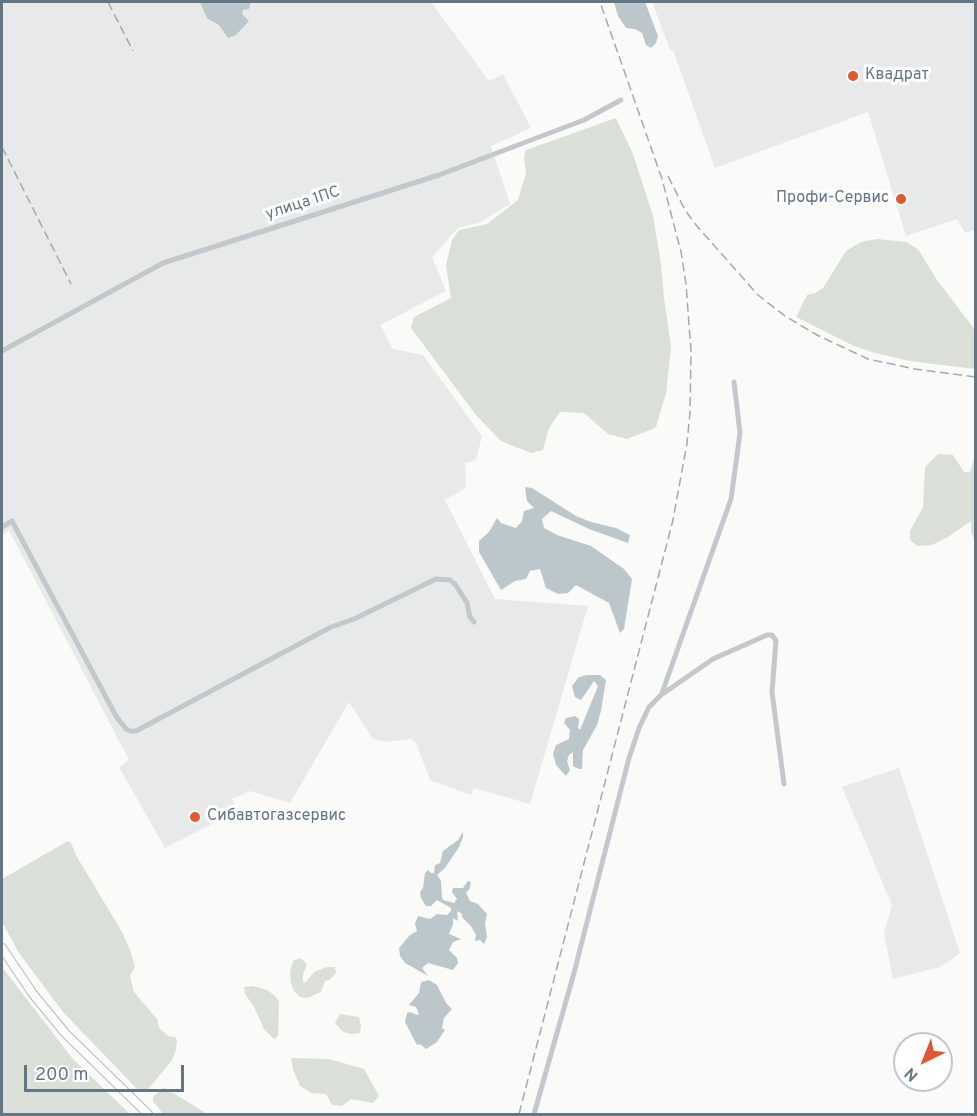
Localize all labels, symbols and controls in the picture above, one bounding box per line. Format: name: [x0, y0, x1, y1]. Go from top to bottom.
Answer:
place label: Квадрат: [865, 66, 929, 86]
marker: Квадрат: [846, 69, 860, 83]
street label: улица 1ПС: [263, 183, 343, 225]
place label: Профи-Сервис: [776, 189, 889, 209]
marker: Профи-Сервис: [894, 192, 908, 206]
place label: Сибавтогазсервис: [207, 807, 346, 827]
marker: Сибавтогазсервис: [188, 810, 202, 824]
north arrow: [893, 1032, 953, 1092]
scale bar: [27, 1053, 188, 1091]
text: N: [901, 1062, 923, 1085]
text: 200 m: [35, 1064, 88, 1087]

